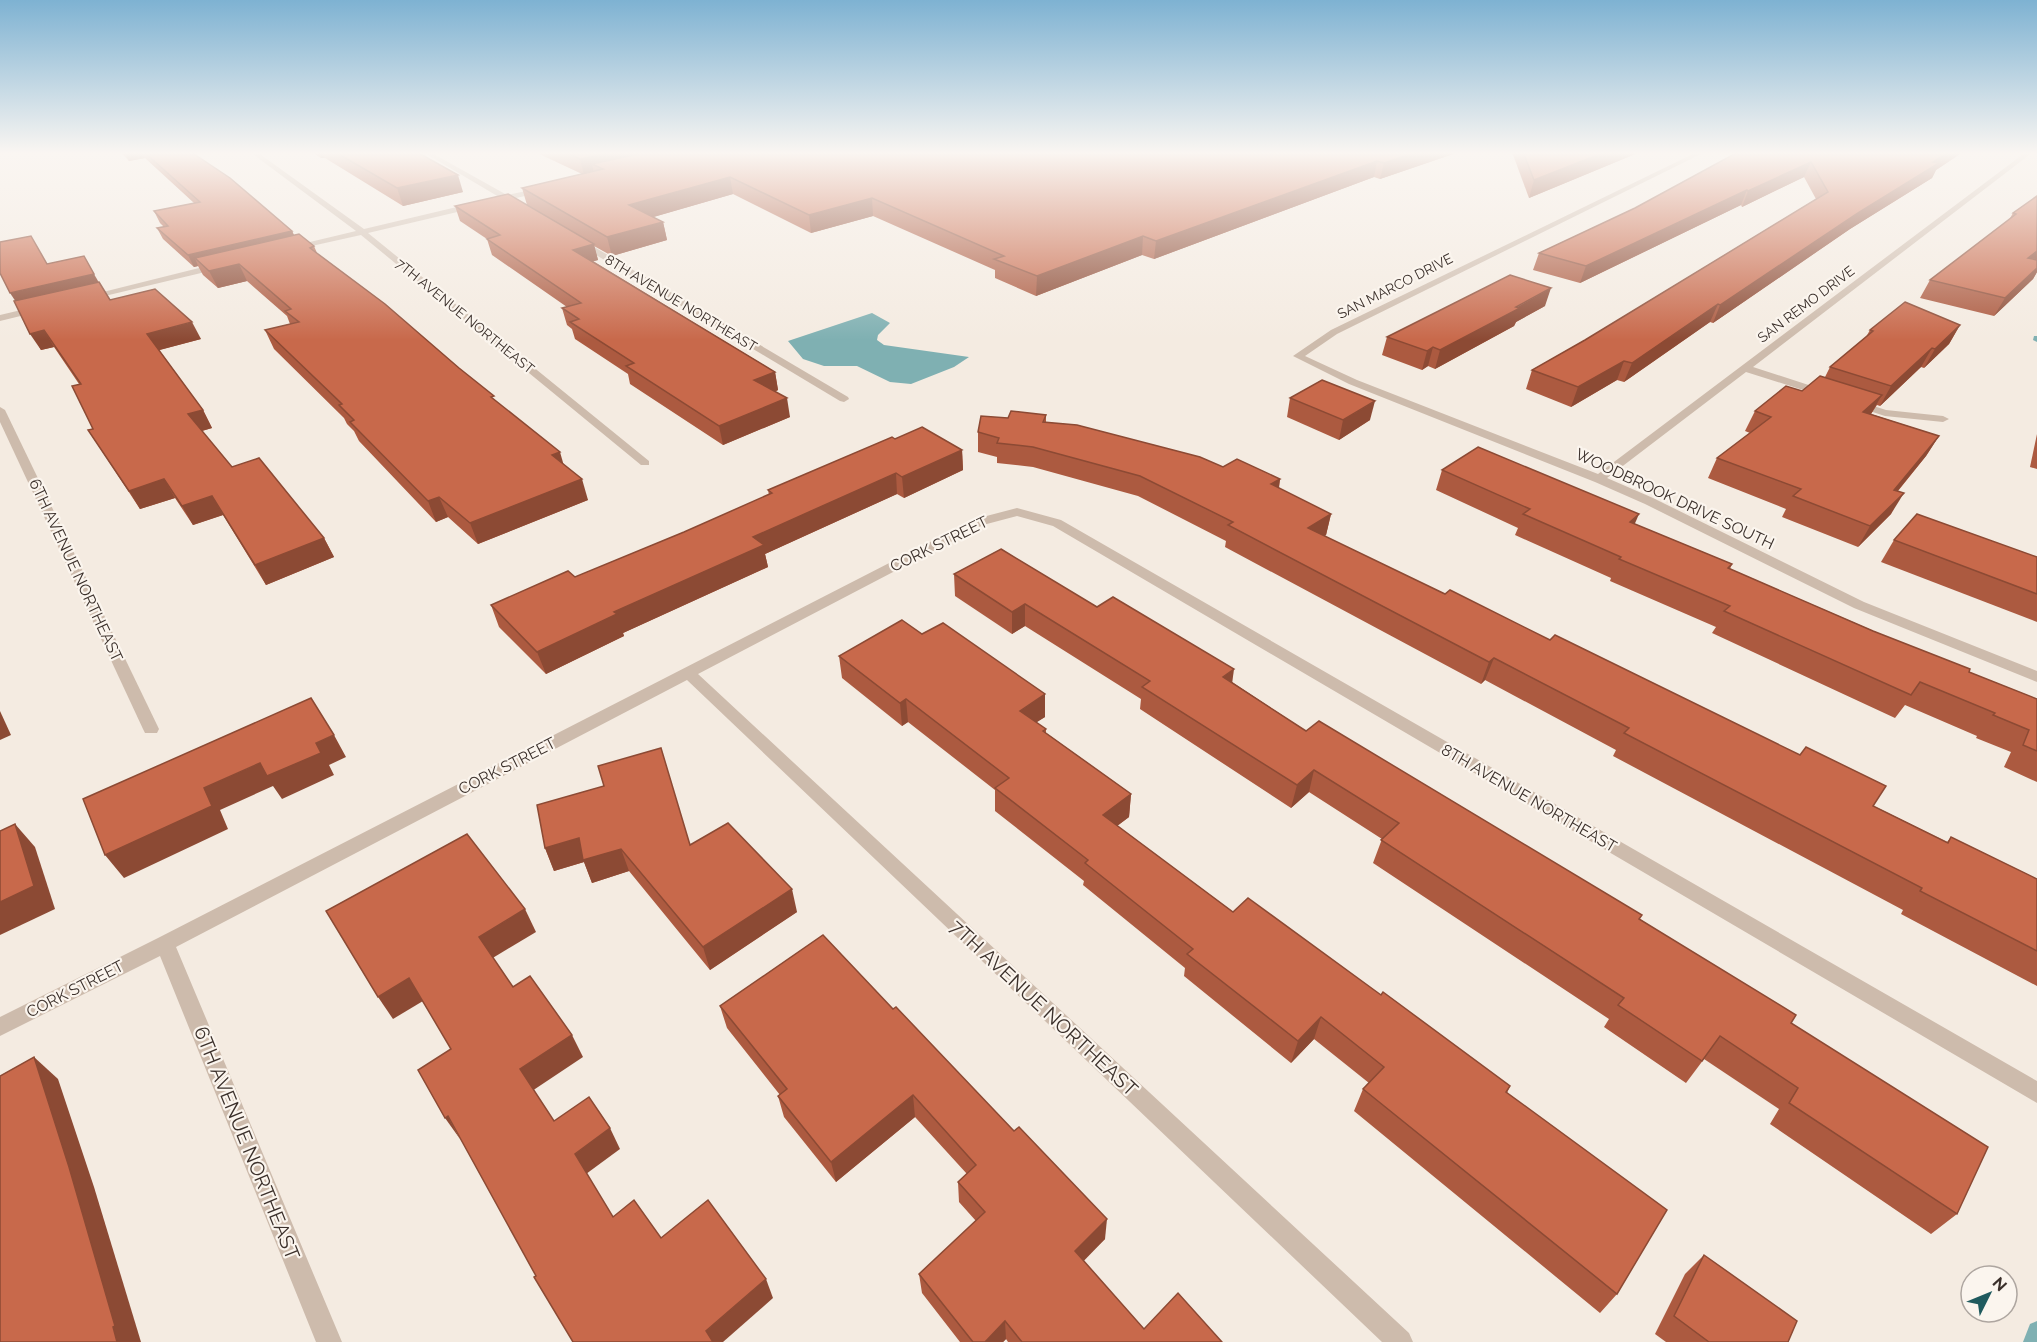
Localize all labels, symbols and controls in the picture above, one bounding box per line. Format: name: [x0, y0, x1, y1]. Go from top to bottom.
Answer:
street label: SAN MARCO DRIVE: [1335, 250, 1455, 322]
street label: 8TH AVENUE NORTHEAST: [602, 251, 760, 355]
street label: 7TH AVENUE NORTHEAST: [393, 255, 538, 377]
street label: SAN REMO DRIVE: [1755, 262, 1857, 346]
street label: WOODBROOK DRIVE SOUTH: [1573, 445, 1777, 553]
street label: 6TH AVENUE NORTHEAST: [25, 476, 127, 665]
street label: CORK STREET: [887, 512, 991, 576]
street label: CORK STREET: [455, 733, 559, 799]
street label: 8TH AVENUE NORTHEAST: [1438, 740, 1620, 856]
street label: 7TH AVENUE NORTHEAST: [945, 915, 1143, 1101]
street label: CORK STREET: [23, 956, 127, 1022]
street label: 6TH AVENUE NORTHEAST: [189, 1023, 305, 1263]
north arrow: [1959, 1264, 2019, 1324]
text: N: [1988, 1273, 2011, 1295]

